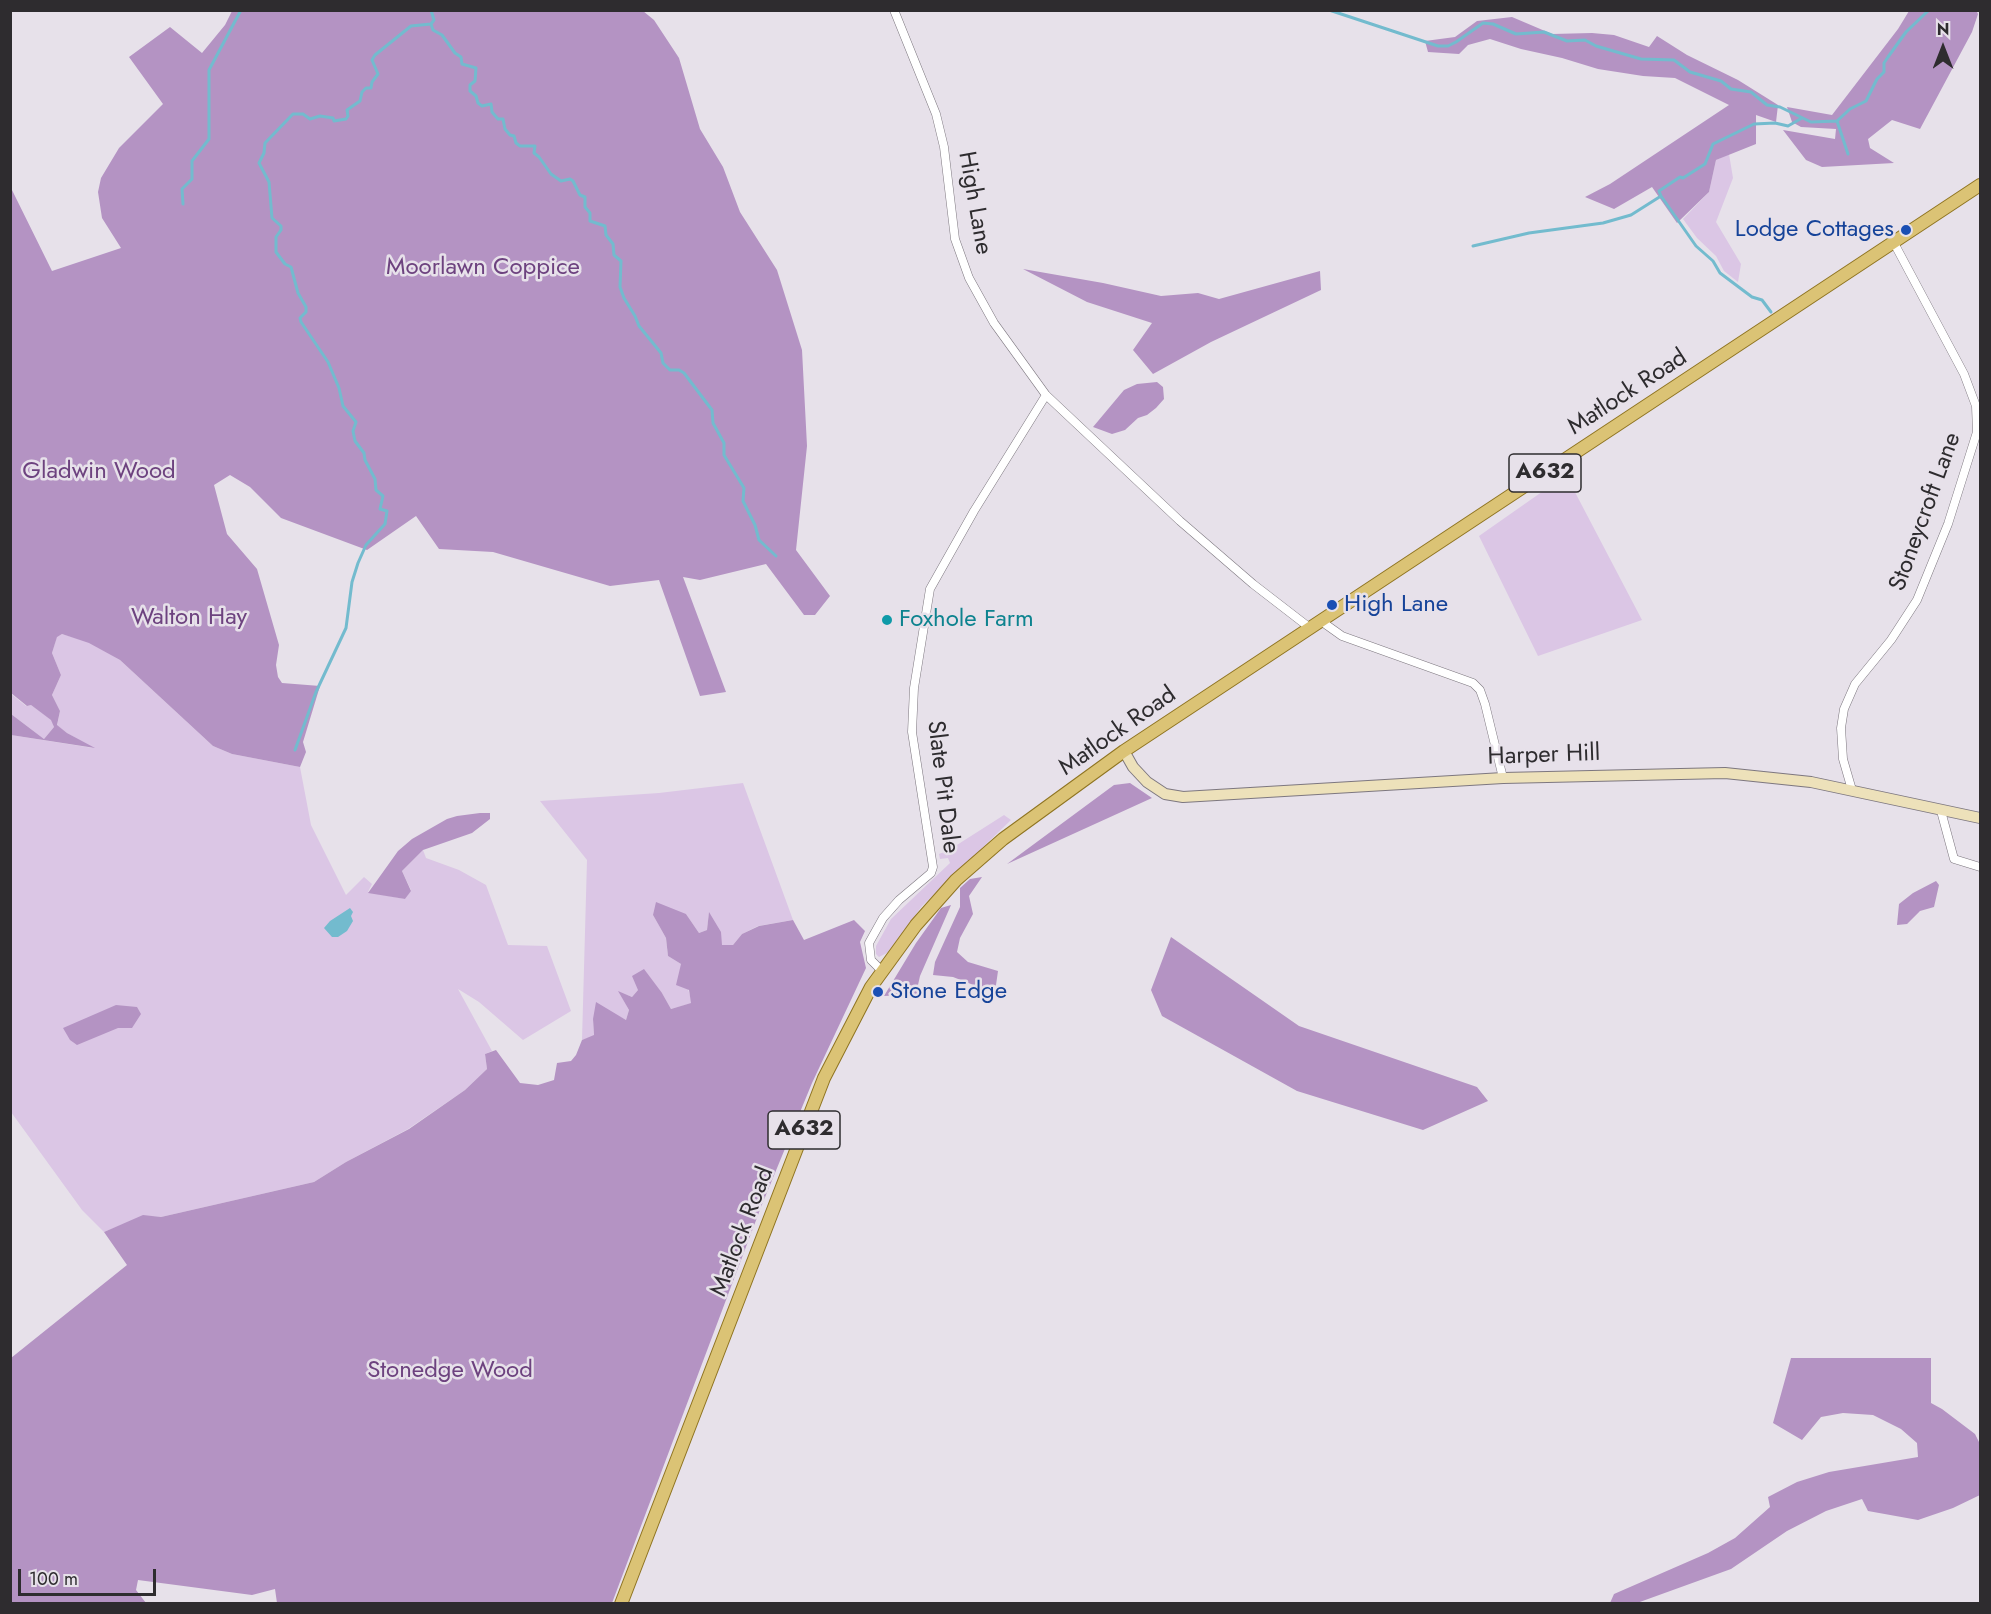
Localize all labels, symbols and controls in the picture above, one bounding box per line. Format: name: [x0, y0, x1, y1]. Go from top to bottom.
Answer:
north arrow: [1913, 18, 1973, 78]
text: N: [1937, 18, 1949, 41]
street label: High Lane: [951, 149, 997, 257]
place label: Lodge Cottages: [1735, 216, 1894, 244]
marker: Lodge Cottages: [1899, 223, 1913, 237]
park label: Moorlawn Coppice: [386, 254, 580, 282]
street label: Matlock Road: [1563, 344, 1693, 442]
street label: Stoneycroft Lane: [1884, 429, 1968, 595]
road number: A632: [1509, 454, 1581, 492]
park label: Gladwin Wood: [22, 458, 176, 486]
place label: High Lane: [1344, 591, 1448, 619]
marker: High Lane: [1325, 598, 1339, 612]
park label: Walton Hay: [131, 604, 247, 632]
place label: Foxhole Farm: [899, 606, 1034, 634]
marker: Foxhole Farm: [880, 613, 894, 627]
street label: Matlock Road: [1054, 681, 1182, 783]
street label: Slate Pit Dale: [920, 719, 964, 855]
street label: Harper Hill: [1487, 740, 1601, 772]
place label: Stone Edge: [890, 978, 1007, 1006]
marker: Stone Edge: [871, 985, 885, 999]
road number: A632: [768, 1111, 840, 1149]
street label: Matlock Road: [705, 1163, 781, 1301]
park label: Stonedge Wood: [367, 1357, 533, 1385]
scale bar: [21, 1557, 159, 1595]
text: 100 m: [29, 1566, 78, 1592]

